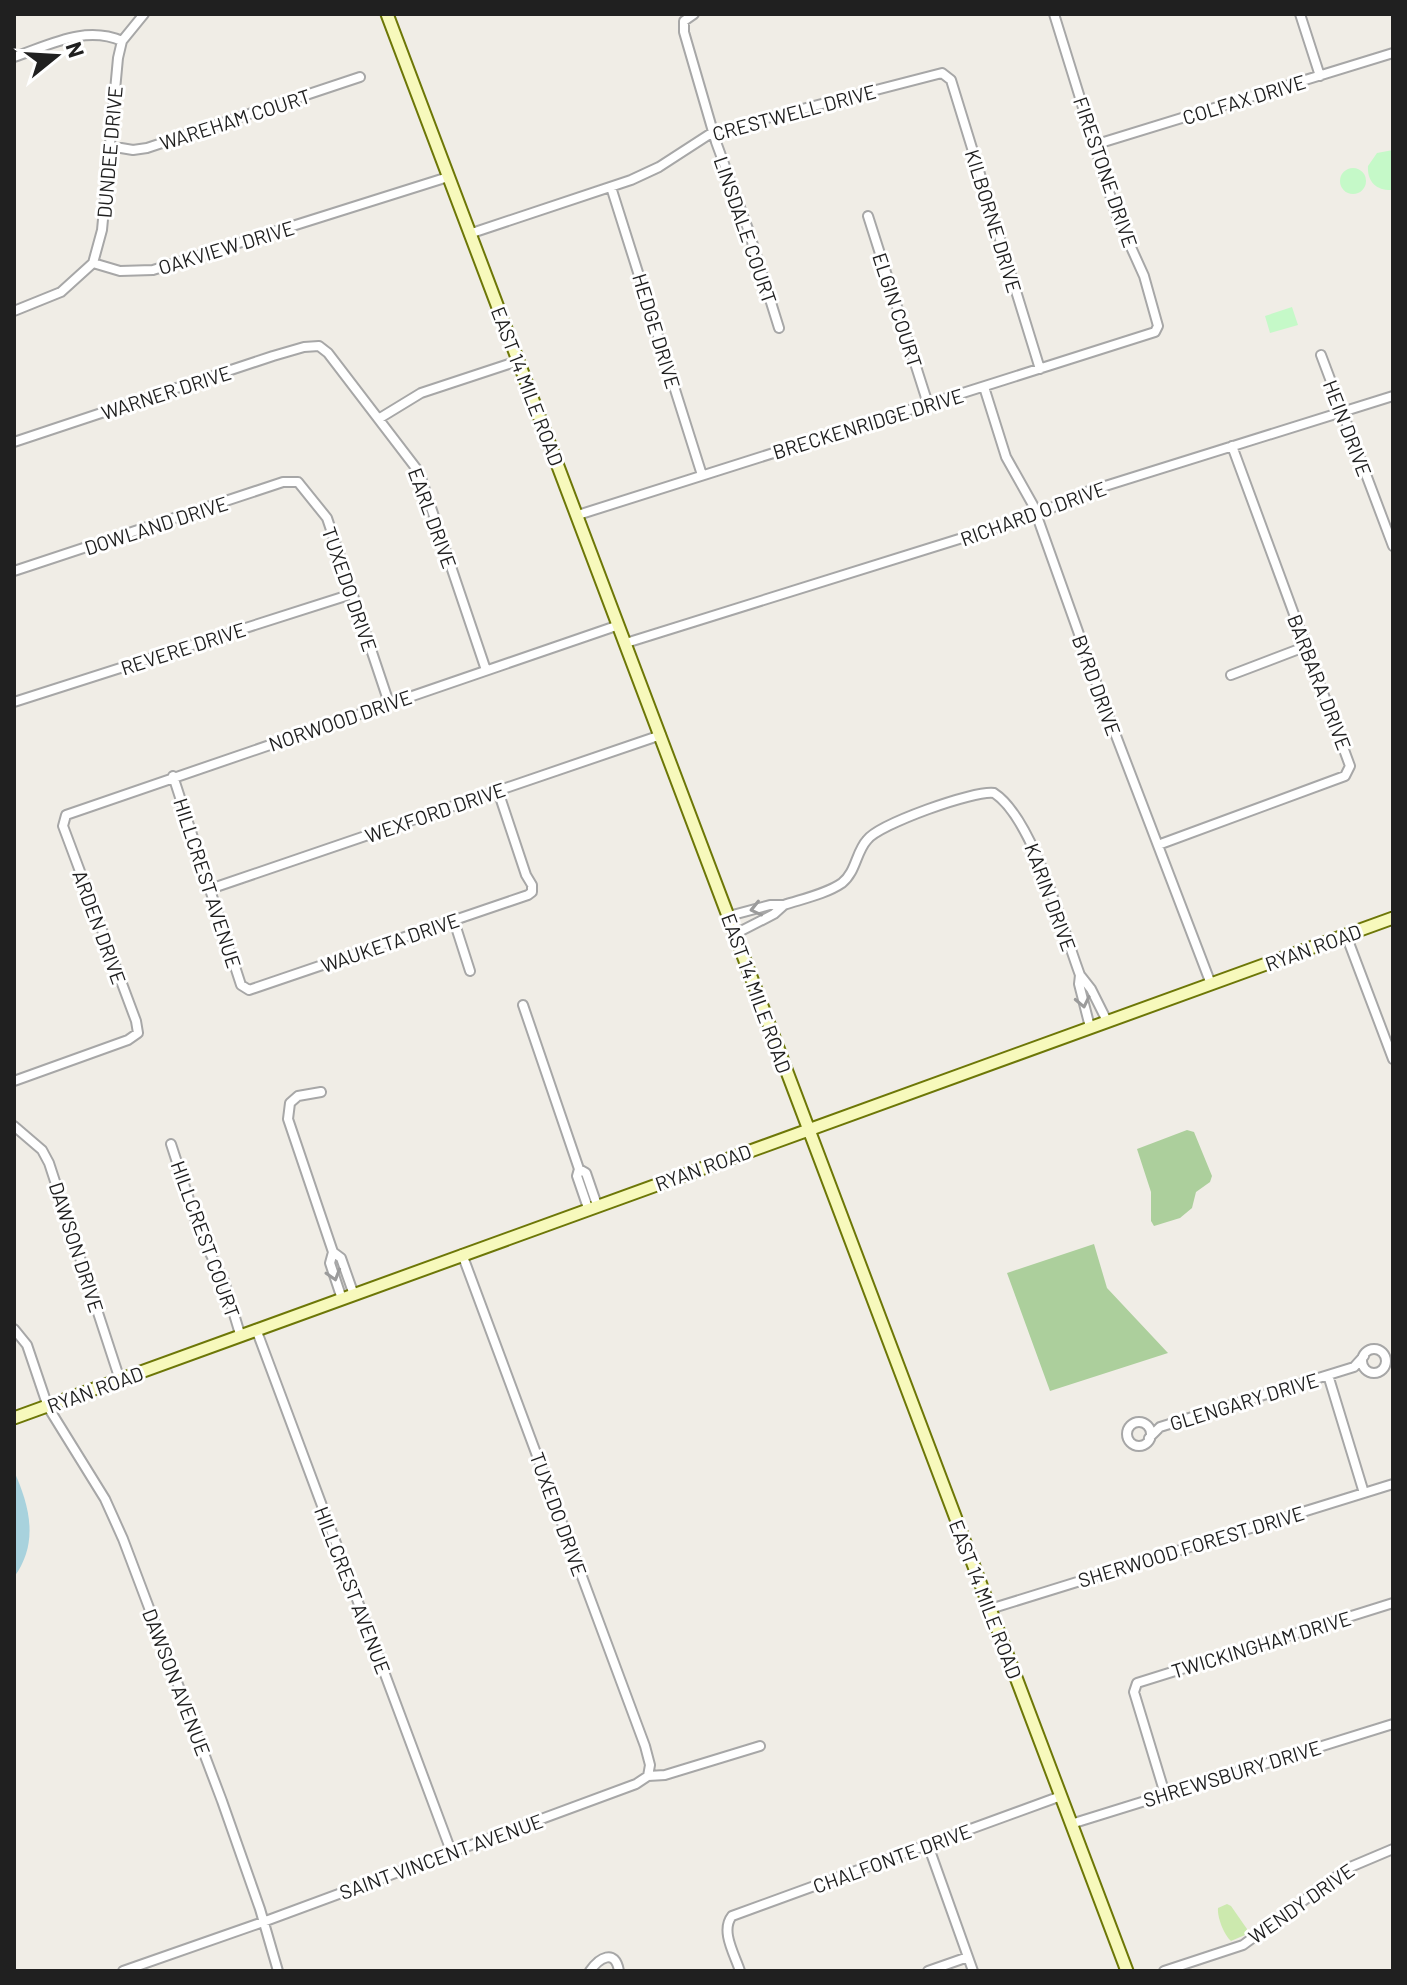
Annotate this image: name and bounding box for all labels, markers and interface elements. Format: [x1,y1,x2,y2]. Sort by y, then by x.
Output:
north arrow [16,16,96,96]
text: N [61,39,91,60]
street label: COLFAX DRIVE [1179,69,1309,129]
street label: CRESTWELL DRIVE [709,79,879,145]
street label: WAREHAM COURT [157,83,313,155]
street label: DUNDEE DRIVE [91,85,127,219]
street label: FIRESTONE DRIVE [1069,94,1143,250]
street label: KILBORNE DRIVE [961,146,1027,296]
street label: LINSDALE COURT [710,153,782,307]
street label: OAKVIEW DRIVE [155,215,297,279]
street label: ELGIN COURT [868,249,928,371]
street label: HEDGE DRIVE [628,270,686,392]
street label: EAST 14 MILE ROAD [487,303,569,469]
street label: WARNER DRIVE [98,360,234,424]
street label: HEIN DRIVE [1319,376,1377,480]
street label: BRECKENRIDGE DRIVE [770,383,966,463]
street label: EARL DRIVE [404,464,462,572]
street label: RICHARD O DRIVE [957,476,1109,550]
street label: DOWLAND DRIVE [81,490,231,560]
street label: TUXEDO DRIVE [317,524,383,654]
street label: BARBARA DRIVE [1283,611,1357,753]
street label: REVERE DRIVE [117,617,249,679]
street label: BYRD DRIVE [1068,631,1126,739]
street label: NORWOOD DRIVE [265,684,415,756]
street label: WEXFORD DRIVE [362,777,508,847]
street label: HILLCREST AVENUE [169,795,247,971]
street label: KARIN DRIVE [1020,840,1082,954]
street label: ARDEN DRIVE [68,867,132,987]
one-way arrow [750,899,764,916]
street label: WAUKETA DRIVE [318,907,462,977]
street label: EAST 14 MILE ROAD [717,910,797,1076]
street label: RYAN ROAD [1262,919,1364,975]
one-way arrow [1074,995,1091,1009]
street label: RYAN ROAD [652,1139,754,1195]
street label: HILLCREST COURT [166,1157,246,1321]
street label: DAWSON DRIVE [45,1179,109,1315]
one-way arrow [325,1268,341,1282]
street label: RYAN ROAD [44,1361,146,1417]
street label: GLENGARY DRIVE [1167,1367,1321,1435]
street label: TUXEDO DRIVE [525,1449,593,1579]
street label: SHERWOOD FOREST DRIVE [1075,1500,1307,1592]
street label: HILLCREST AVENUE [310,1503,396,1677]
street label: EAST 14 MILE ROAD [945,1516,1027,1682]
street label: DAWSON AVENUE [138,1605,216,1759]
street label: TWICKINGHAM DRIVE [1168,1605,1354,1683]
street label: SHREWSBURY DRIVE [1140,1735,1324,1811]
street label: SAINT VINCENT AVENUE [336,1808,546,1904]
street label: CHALFONTE DRIVE [809,1818,975,1898]
street label: WENDY DRIVE [1244,1858,1358,1948]

